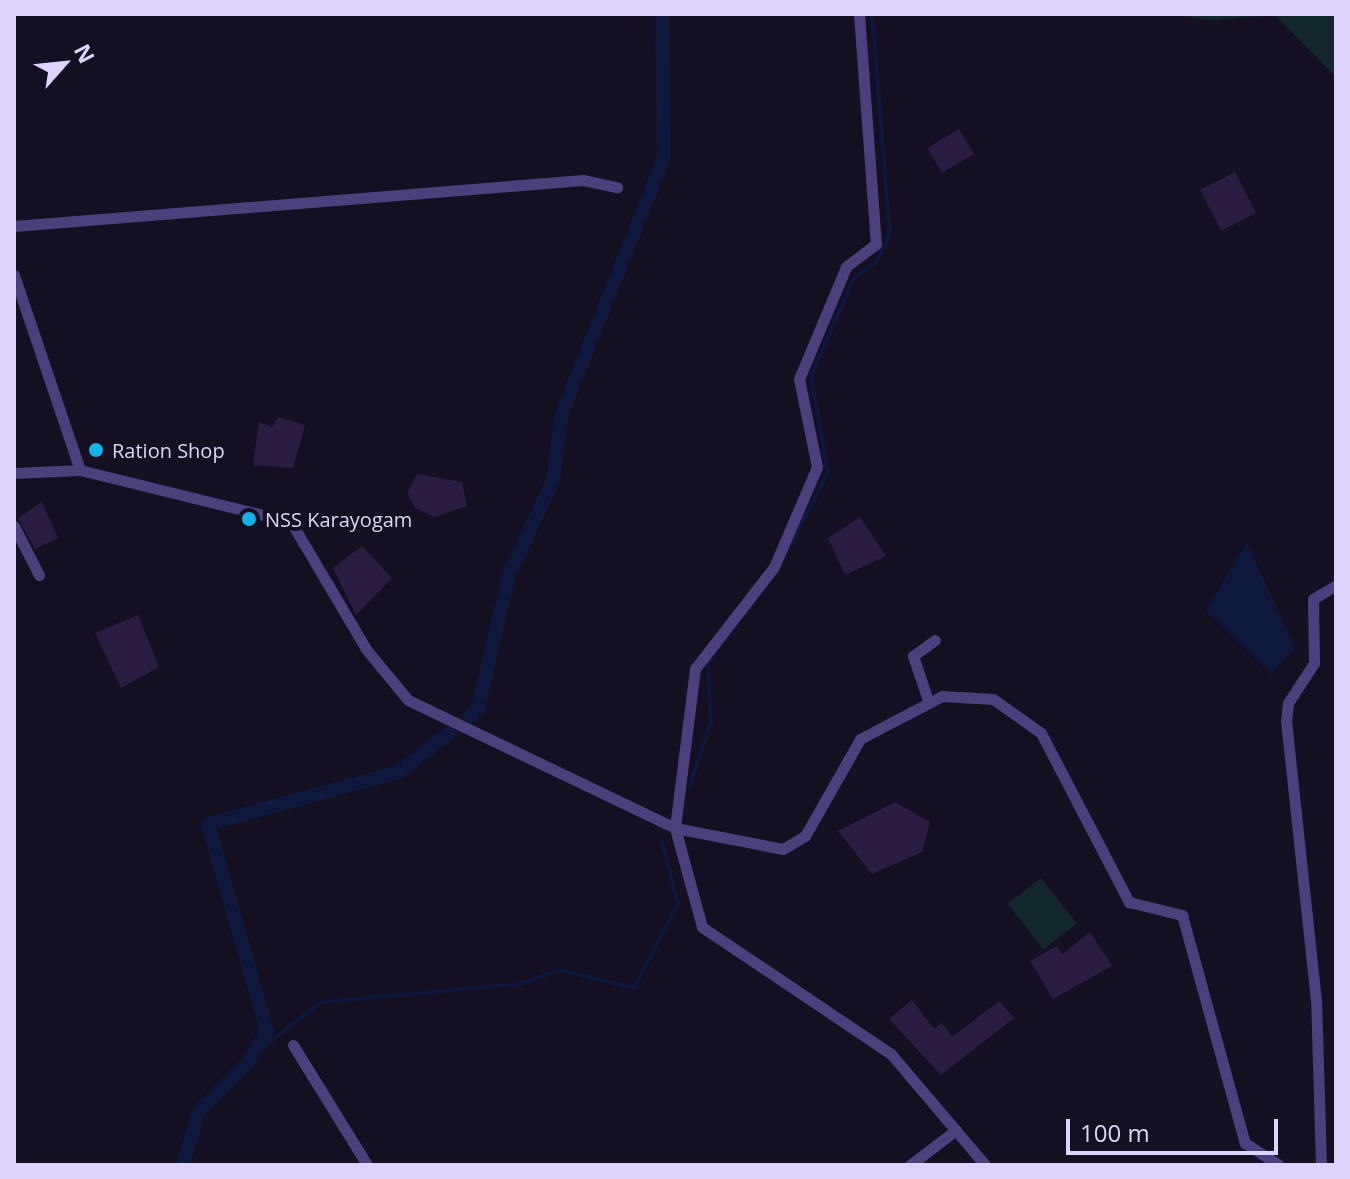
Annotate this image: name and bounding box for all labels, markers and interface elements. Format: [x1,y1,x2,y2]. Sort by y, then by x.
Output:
north arrow [24,24,104,104]
text: N [68,38,103,68]
place label: Ration Shop [112,438,225,462]
marker: Ration Shop [87,441,105,459]
place label: NSS Karayogam [265,507,412,531]
marker: NSS Karayogam [240,510,258,528]
scale bar [1070,1103,1282,1153]
text: 100 m [1080,1116,1150,1149]

